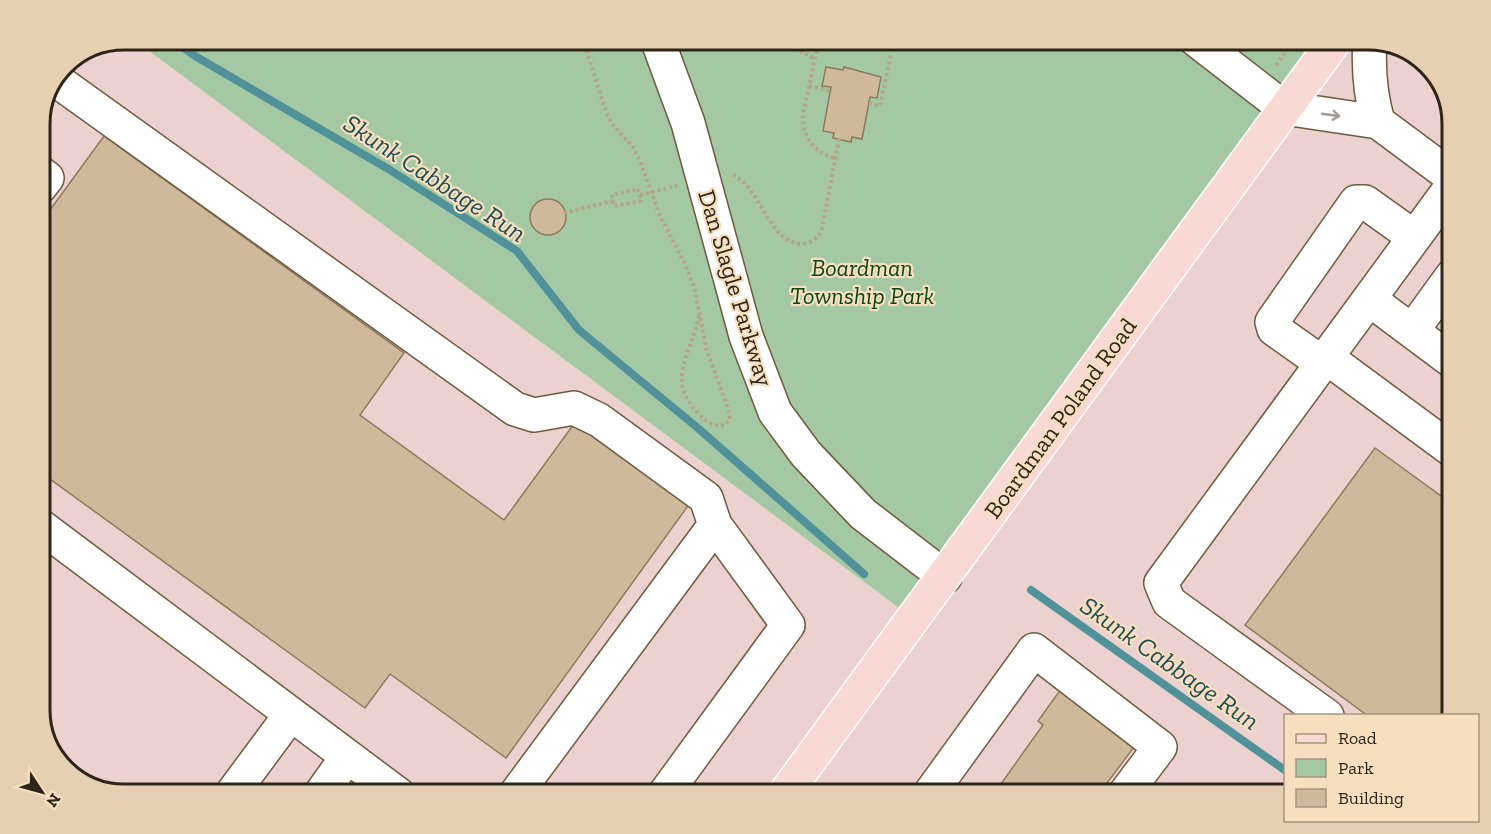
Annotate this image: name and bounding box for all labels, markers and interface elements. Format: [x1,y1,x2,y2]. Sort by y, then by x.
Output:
water label: Skunk Cabbage Run [338,107,532,249]
one-way arrow [1321,109,1340,120]
street label: Dan Slagle Parkway [692,186,780,390]
park label: Boardman Township Park [790,253,934,310]
street label: Boardman Poland Road [978,312,1142,524]
water label: Skunk Cabbage Run [1074,589,1266,737]
legend [1284,714,1479,822]
text: Road [1338,727,1377,749]
text: Park [1338,757,1374,779]
north arrow [12,762,72,822]
text: Building [1338,787,1404,809]
text: N [42,790,65,811]

